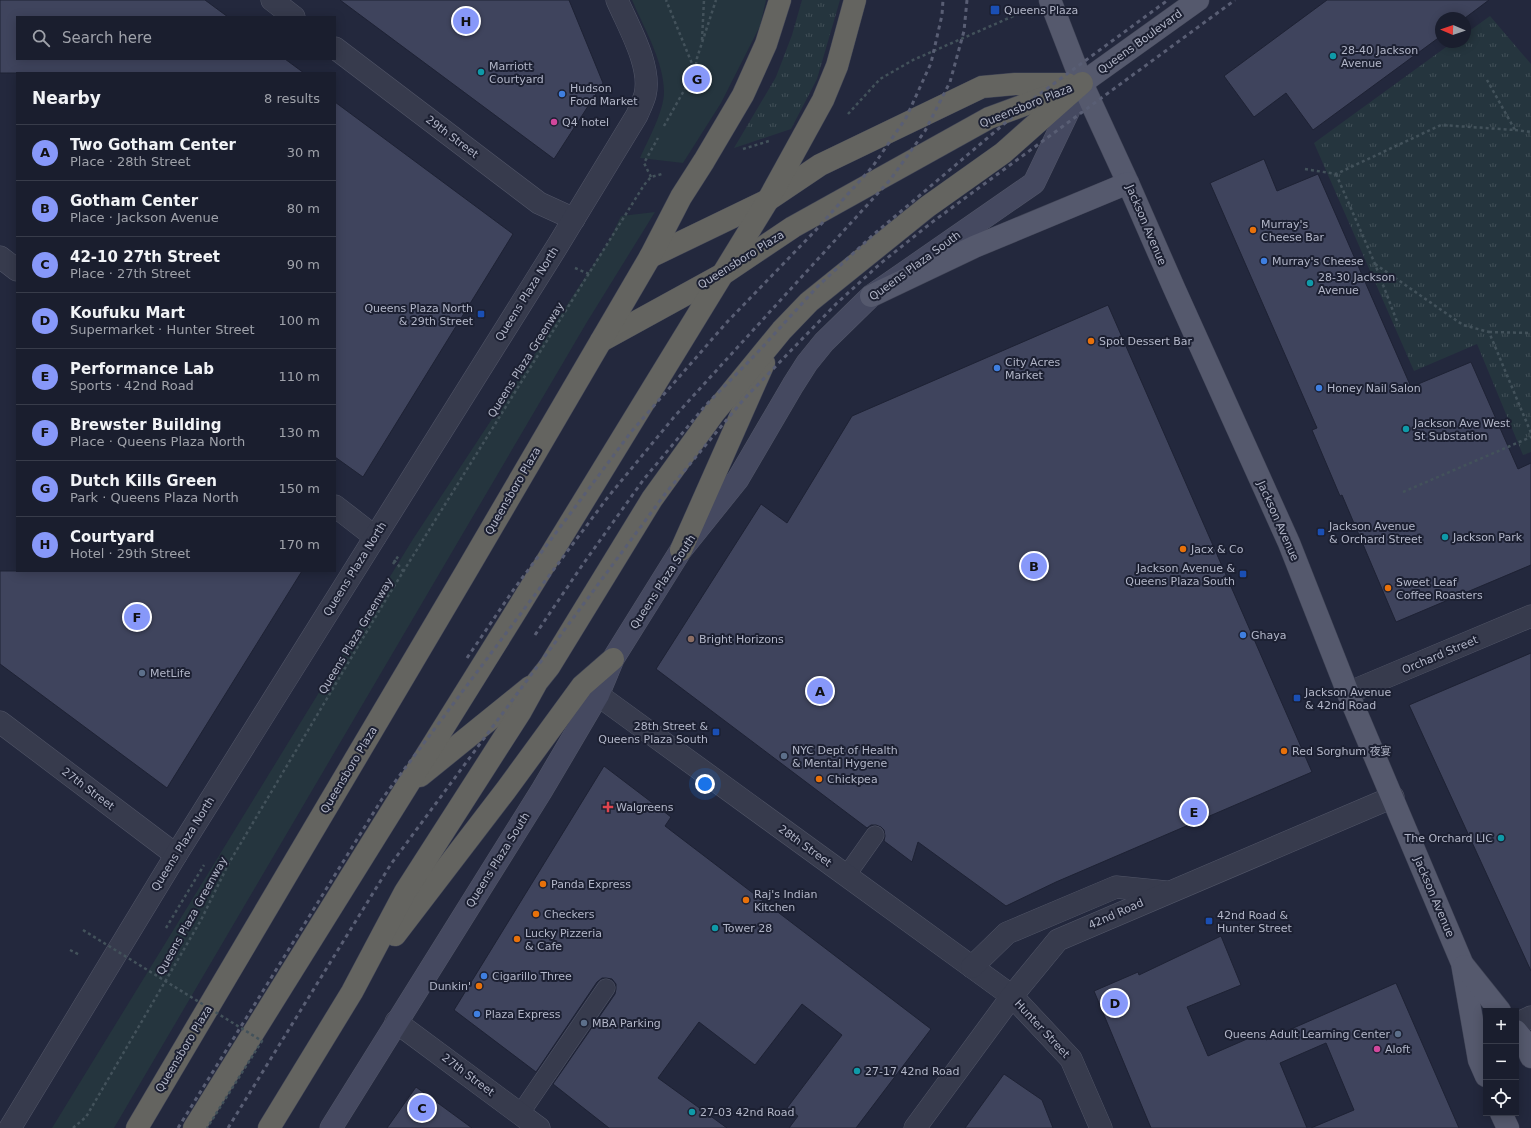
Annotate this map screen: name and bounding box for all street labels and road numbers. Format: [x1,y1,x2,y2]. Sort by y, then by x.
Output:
street label: Queens Boulevard [1095,7,1185,77]
street label: Queensboro Plaza [978,81,1074,131]
street label: 29th Street [423,113,481,161]
street label: Jackson Avenue [1123,182,1169,267]
street label: Queensboro Plaza [696,228,786,292]
street label: Queens Plaza South [867,228,963,304]
street label: Queens Plaza North [493,244,561,343]
street label: Queens Plaza Greenway [485,300,567,420]
street label: Queensboro Plaza [483,445,543,537]
street label: Jackson Avenue [1254,478,1302,563]
street label: Queens Plaza North [321,519,389,618]
street label: Queens Plaza South [628,532,698,632]
street label: Queens Plaza Greenway [316,575,396,697]
street label: Orchard Street [1400,633,1480,677]
street label: Queensboro Plaza [318,724,380,816]
street label: 27th Street [59,765,117,813]
street label: Queens Plaza North [149,794,217,893]
street label: Queens Plaza South [463,810,533,910]
street label: 28th Street [776,822,835,870]
street label: Queens Plaza Greenway [154,854,230,977]
street label: Jackson Avenue [1411,854,1457,939]
street label: 42nd Road [1086,896,1146,932]
street label: Hunter Street [1012,997,1073,1061]
street label: Queensboro Plaza [153,1003,215,1095]
street label: 27th Street [439,1051,497,1099]

